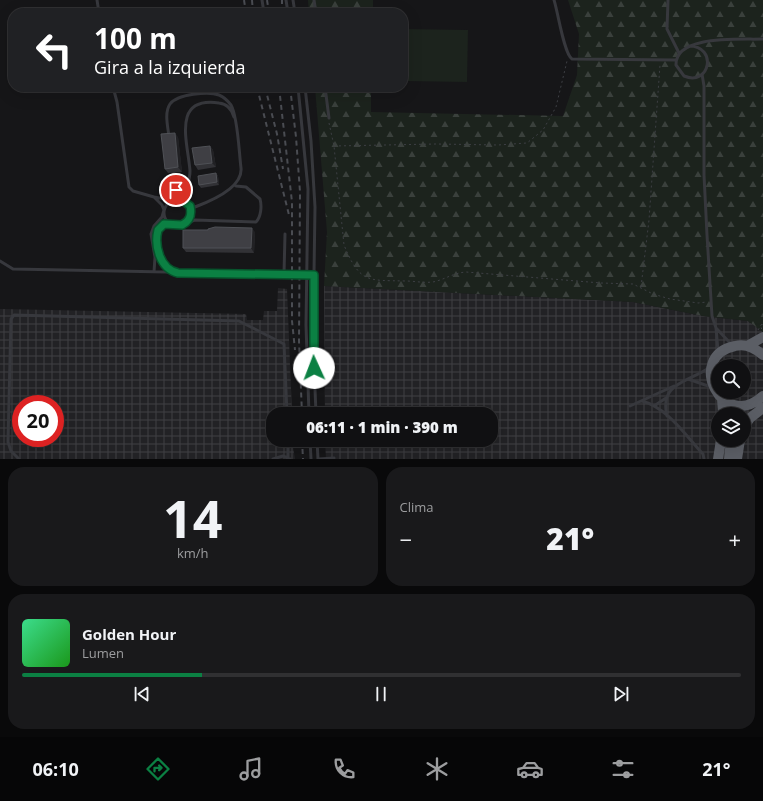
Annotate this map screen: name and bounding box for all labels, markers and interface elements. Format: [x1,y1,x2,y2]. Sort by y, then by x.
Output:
text: 100 m [94,19,177,57]
icon: left [28,24,80,76]
text: Gira a la izquierda [94,55,246,79]
pin [159,173,193,207]
icon: arrive [165,179,187,201]
position arrow [293,347,335,389]
map controls [711,359,751,447]
button: search [711,359,751,399]
speed limit sign: 20 [12,395,64,447]
button: layers [711,407,751,447]
text: 06:11 · 1 min · 390 m [306,417,458,437]
text: 14 [163,482,222,553]
text: Clima [400,498,434,516]
text: 21° [546,518,594,559]
text: − [400,524,412,554]
text: + [728,524,741,554]
text: km/h [177,544,209,562]
text: Golden Hour [82,624,176,644]
text: Lumen [82,644,124,662]
icon: previous [131,683,153,705]
icon: pause [370,683,392,705]
icon: next [610,683,632,705]
icon: directions [144,755,172,783]
icon: music [237,755,265,783]
icon: phone [330,755,358,783]
icon: climate [423,755,451,783]
icon: car [516,755,544,783]
icon: filters [609,755,637,783]
text: 06:10 [33,757,79,781]
text: 21° [702,757,730,781]

